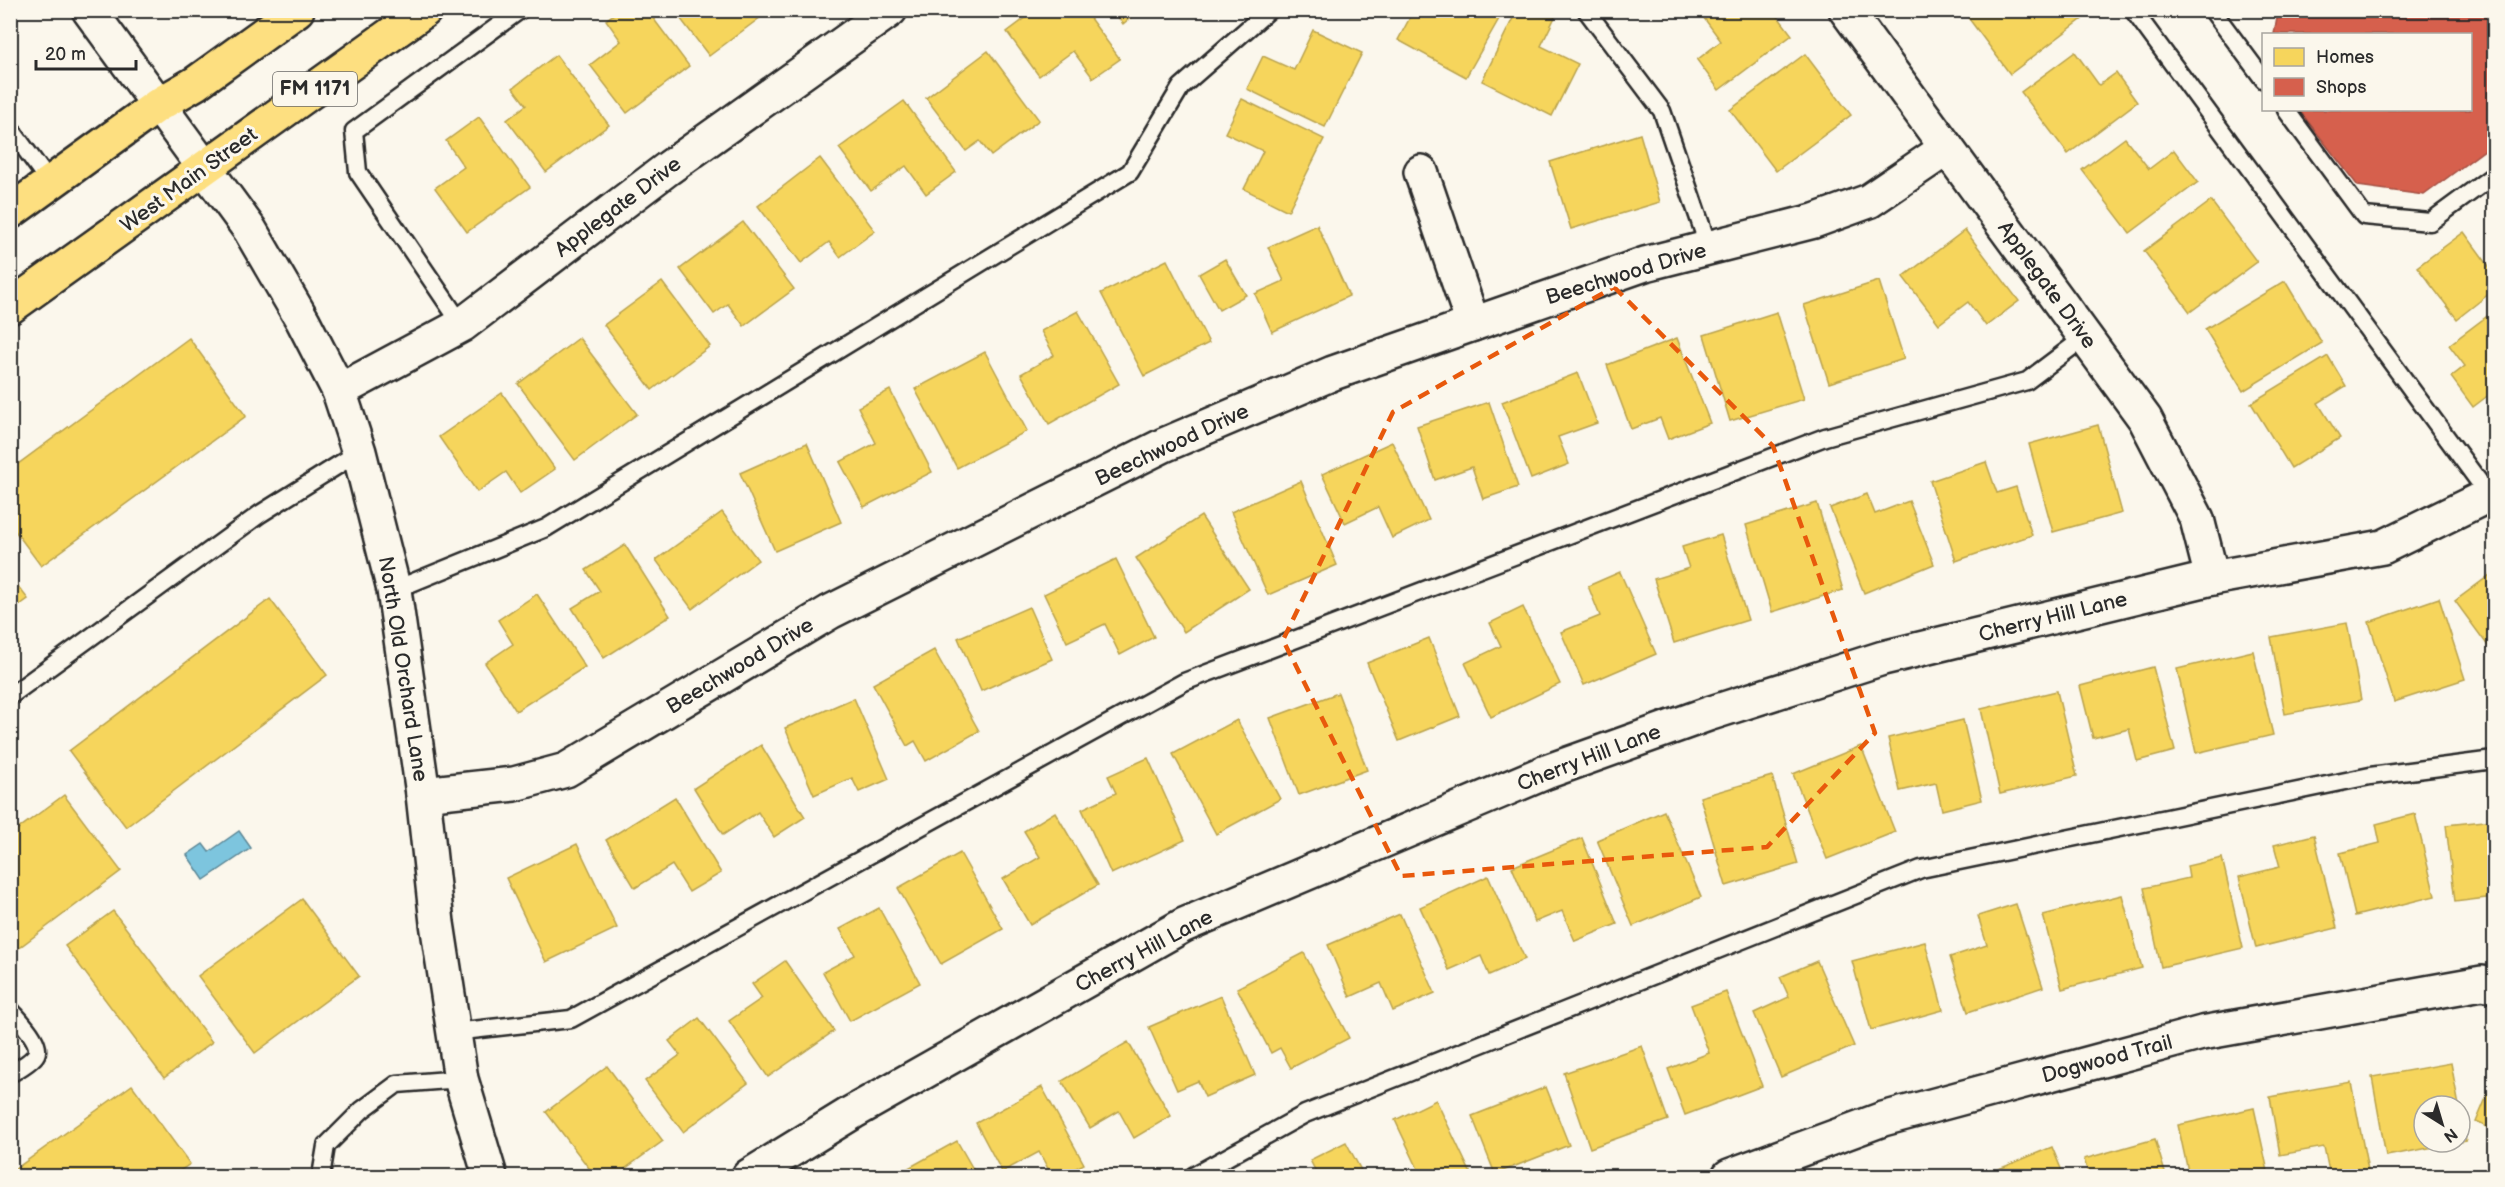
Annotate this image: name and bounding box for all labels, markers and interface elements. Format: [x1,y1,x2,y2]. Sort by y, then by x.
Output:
scale bar [36,33,136,71]
legend [2262,33,2472,111]
text: 20 m [45,44,86,65]
text: Homes [2316,47,2374,68]
road number: FM 1171 [273,72,357,106]
text: Shops [2316,77,2367,98]
street label: West Main Street [116,122,263,238]
street label: Applegate Drive [550,151,686,263]
street label: Applegate Drive [1992,216,2102,354]
street label: Beechwood Drive [1543,238,1709,310]
street label: Beechwood Drive [1091,398,1253,492]
street label: North Old Orchard Lane [373,555,433,783]
street label: Cherry Hill Lane [1976,586,2130,648]
street label: Beechwood Drive [662,612,818,720]
street label: Cherry Hill Lane [1514,719,1664,797]
street label: Cherry Hill Lane [1071,904,1217,998]
street label: Dogwood Trail [2039,1030,2175,1088]
north arrow [2412,1094,2472,1154]
text: N [2440,1124,2461,1146]

